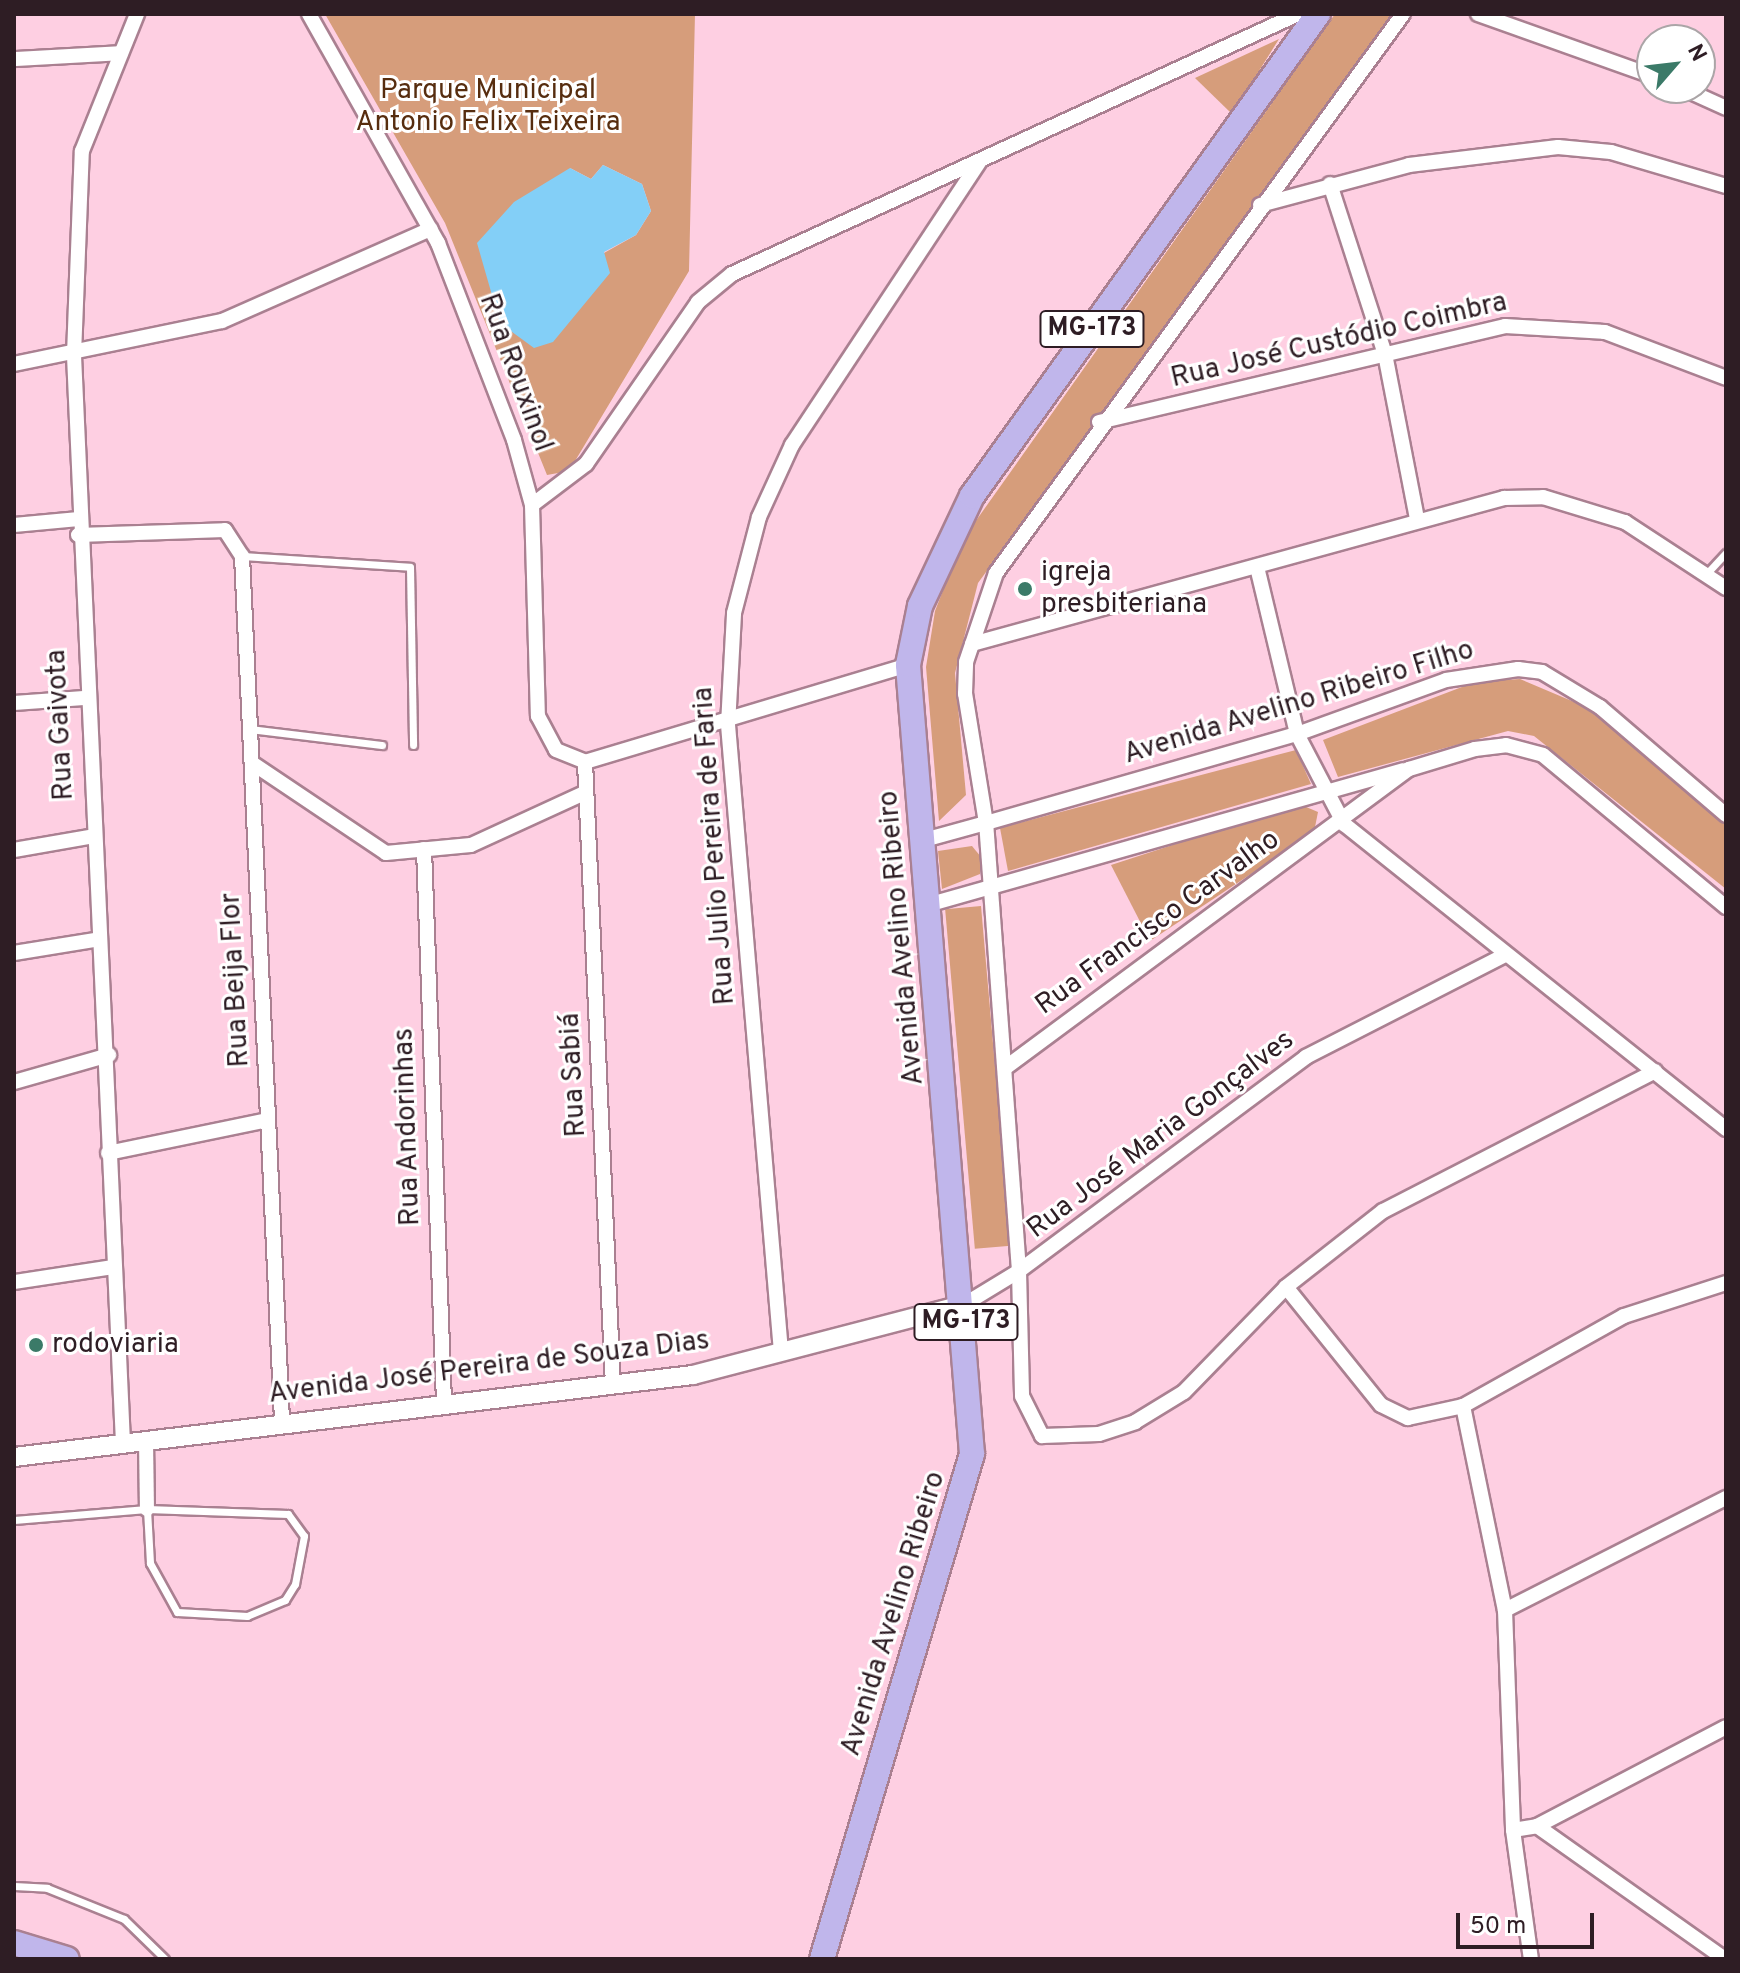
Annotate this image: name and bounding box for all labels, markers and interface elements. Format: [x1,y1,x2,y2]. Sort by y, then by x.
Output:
north arrow [1636,24,1716,104]
text: N [1680,40,1711,67]
park label: Parque Municipal Antonio Felix Teixeira [355,74,621,140]
street label: Rua José Custódio Coimbra [1168,286,1510,396]
street label: Rua Rouxinol [471,289,559,457]
road number: MG-173 [1038,307,1146,351]
place label: igreja presbiteriana [1041,556,1207,622]
marker: igreja presbiteriana [1016,580,1034,598]
street label: Avenida Avelino Ribeiro Filho [1119,634,1479,772]
street label: Rua Gaivota [40,649,82,801]
street label: Rua Julio Pereira de Faria [687,686,743,1006]
street label: Avenida Avelino Ribeiro [872,789,932,1087]
street label: Rua Francisco Carvalho [1030,823,1286,1023]
street label: Rua Beija Flor [215,892,257,1068]
street label: Rua Sabiá [554,1012,594,1138]
street label: Rua José Maria Gonçalves [1021,1024,1301,1246]
street label: Rua Andorinhas [388,1027,428,1227]
road number: MG-173 [912,1300,1020,1344]
street label: Avenida José Pereira de Souza Dias [267,1324,711,1412]
place label: rodoviaria [52,1328,179,1362]
marker: rodoviaria [27,1336,45,1354]
street label: Avenida Avelino Ribeiro [835,1467,953,1761]
scale bar [1460,1897,1598,1947]
text: 50 m [1470,1912,1526,1942]

